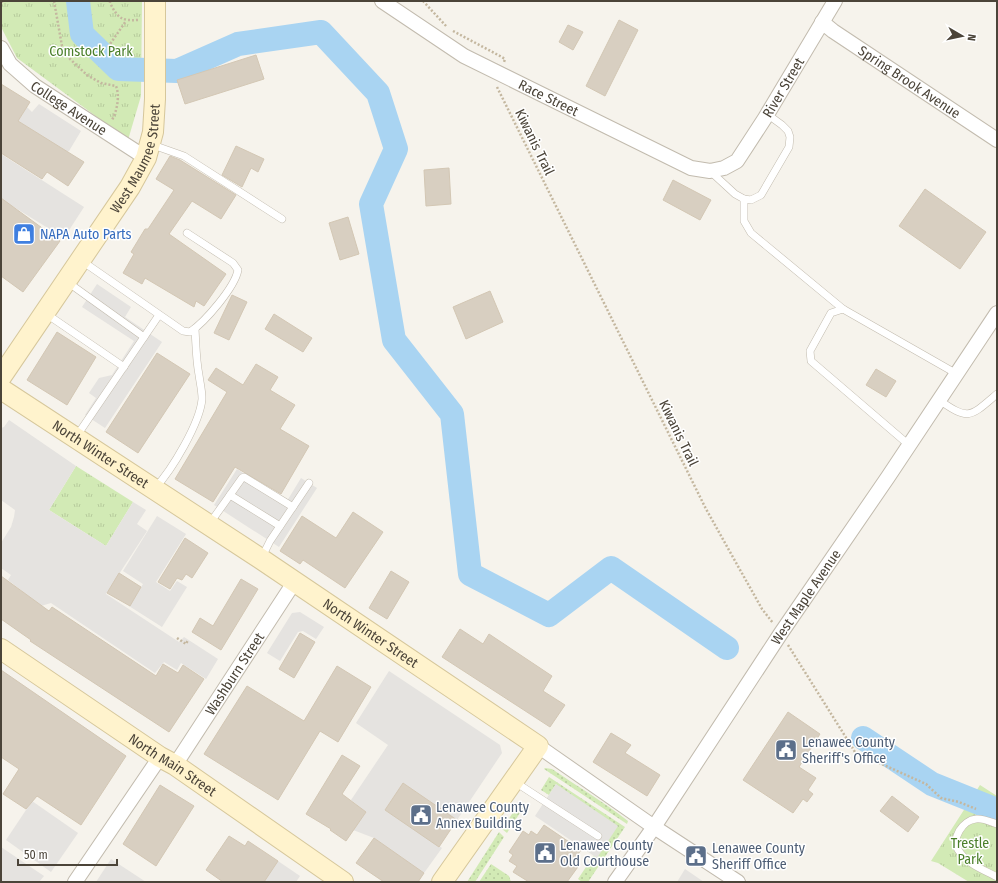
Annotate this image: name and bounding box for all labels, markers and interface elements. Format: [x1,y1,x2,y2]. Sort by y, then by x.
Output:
north arrow [942,16,982,56]
text: N [964,33,978,42]
street label: Spring Brook Avenue [855,42,963,122]
park label: Comstock Park [49,43,133,60]
street label: River Street [759,54,808,121]
street label: Race Street [516,76,581,120]
street label: College Avenue [27,78,110,139]
street label: West Maumee Street [107,103,164,216]
street label: Kiwanis Trail [511,106,558,178]
shop icon: NAPA Auto Parts [11,221,37,247]
place label: NAPA Auto Parts [40,226,132,243]
street label: Kiwanis Trail [655,397,702,469]
street label: North Winter Street [49,417,152,492]
street label: West Maple Avenue [768,546,845,648]
street label: North Winter Street [320,595,422,672]
street label: Washburn Street [202,629,268,718]
street label: North Main Street [125,730,220,800]
place label: Lenawee County Sheriff's Office [802,734,896,767]
public building icon: Lenawee County Sheriff's Office [773,737,799,763]
place label: Lenawee County Annex Building [436,799,530,832]
public building icon: Lenawee County Annex Building [408,802,434,828]
park label: Trestle Park [951,835,989,868]
place label: Lenawee County Old Courthouse [560,837,654,870]
public building icon: Lenawee County Old Courthouse [532,840,558,866]
place label: Lenawee County Sheriff Office [712,840,806,873]
scale bar [18,841,117,867]
public building icon: Lenawee County Sheriff Office [683,843,709,869]
text: 50 m [24,848,48,862]

